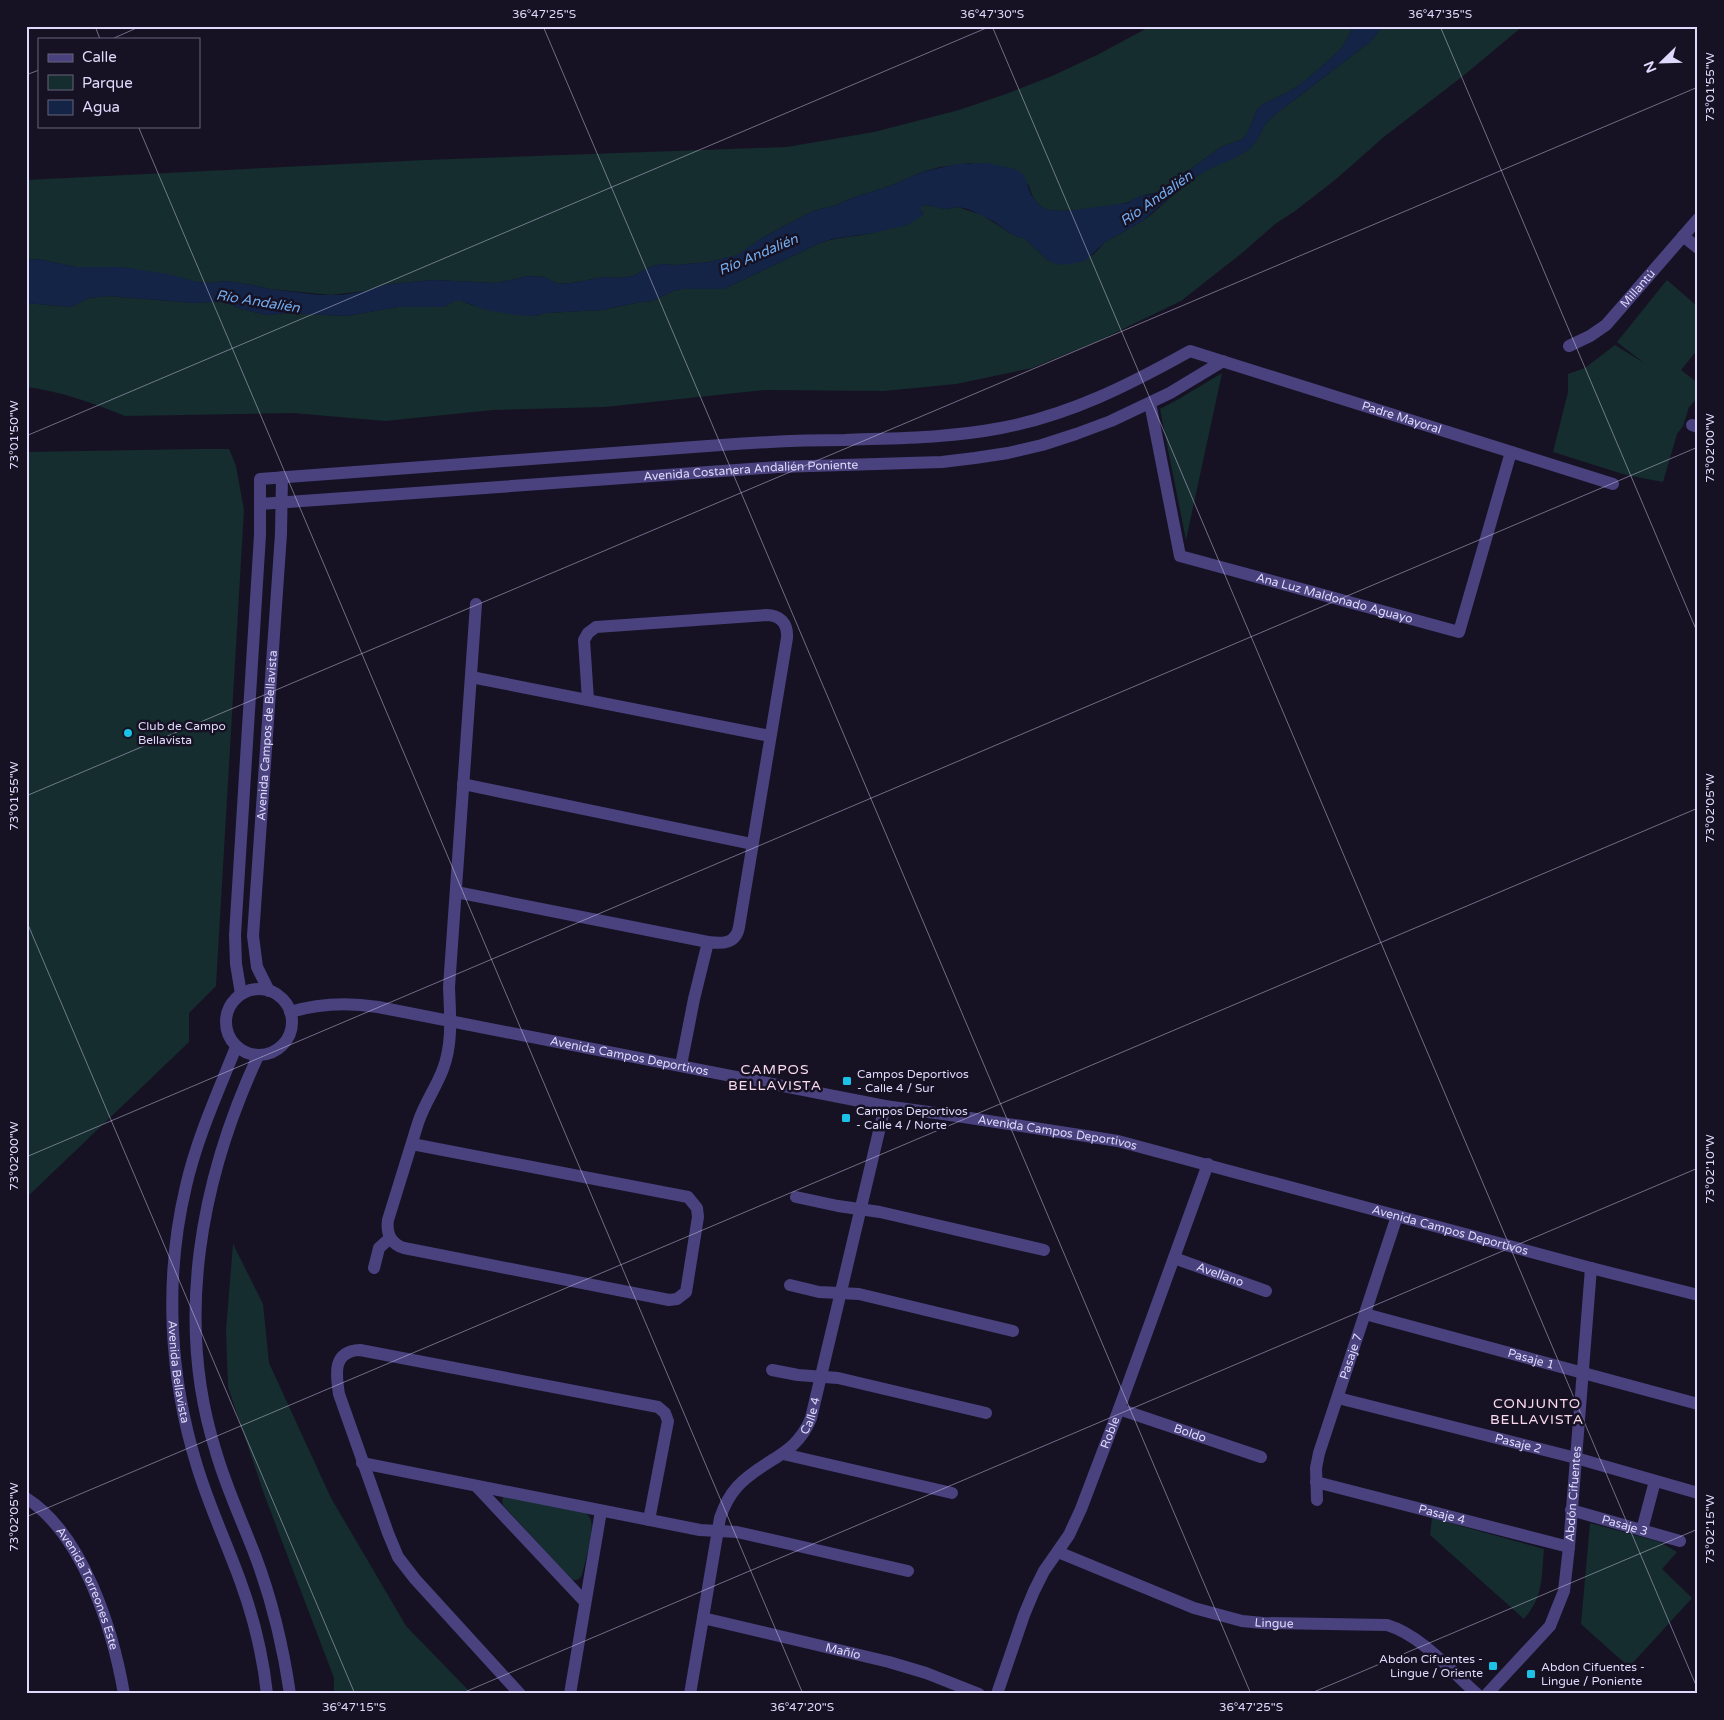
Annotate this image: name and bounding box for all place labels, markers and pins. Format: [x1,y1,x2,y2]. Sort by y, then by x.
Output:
place label: Club de Campo Bellavista [138,719,226,747]
marker: Club de Campo Bellavista [122,727,134,739]
place label: Campos Deportivos - Calle 4 / Sur [857,1067,969,1095]
marker: Campos Deportivos - Calle 4 / Sur [841,1075,853,1087]
place label: Campos Deportivos - Calle 4 / Norte [856,1104,968,1132]
marker: Campos Deportivos - Calle 4 / Norte [840,1112,852,1124]
place label: Abdon Cifuentes - Lingue / Oriente [1379,1652,1483,1680]
marker: Abdon Cifuentes - Lingue / Oriente [1487,1660,1499,1672]
place label: Abdon Cifuentes - Lingue / Poniente [1541,1660,1645,1688]
marker: Abdon Cifuentes - Lingue / Poniente [1525,1668,1537,1680]

